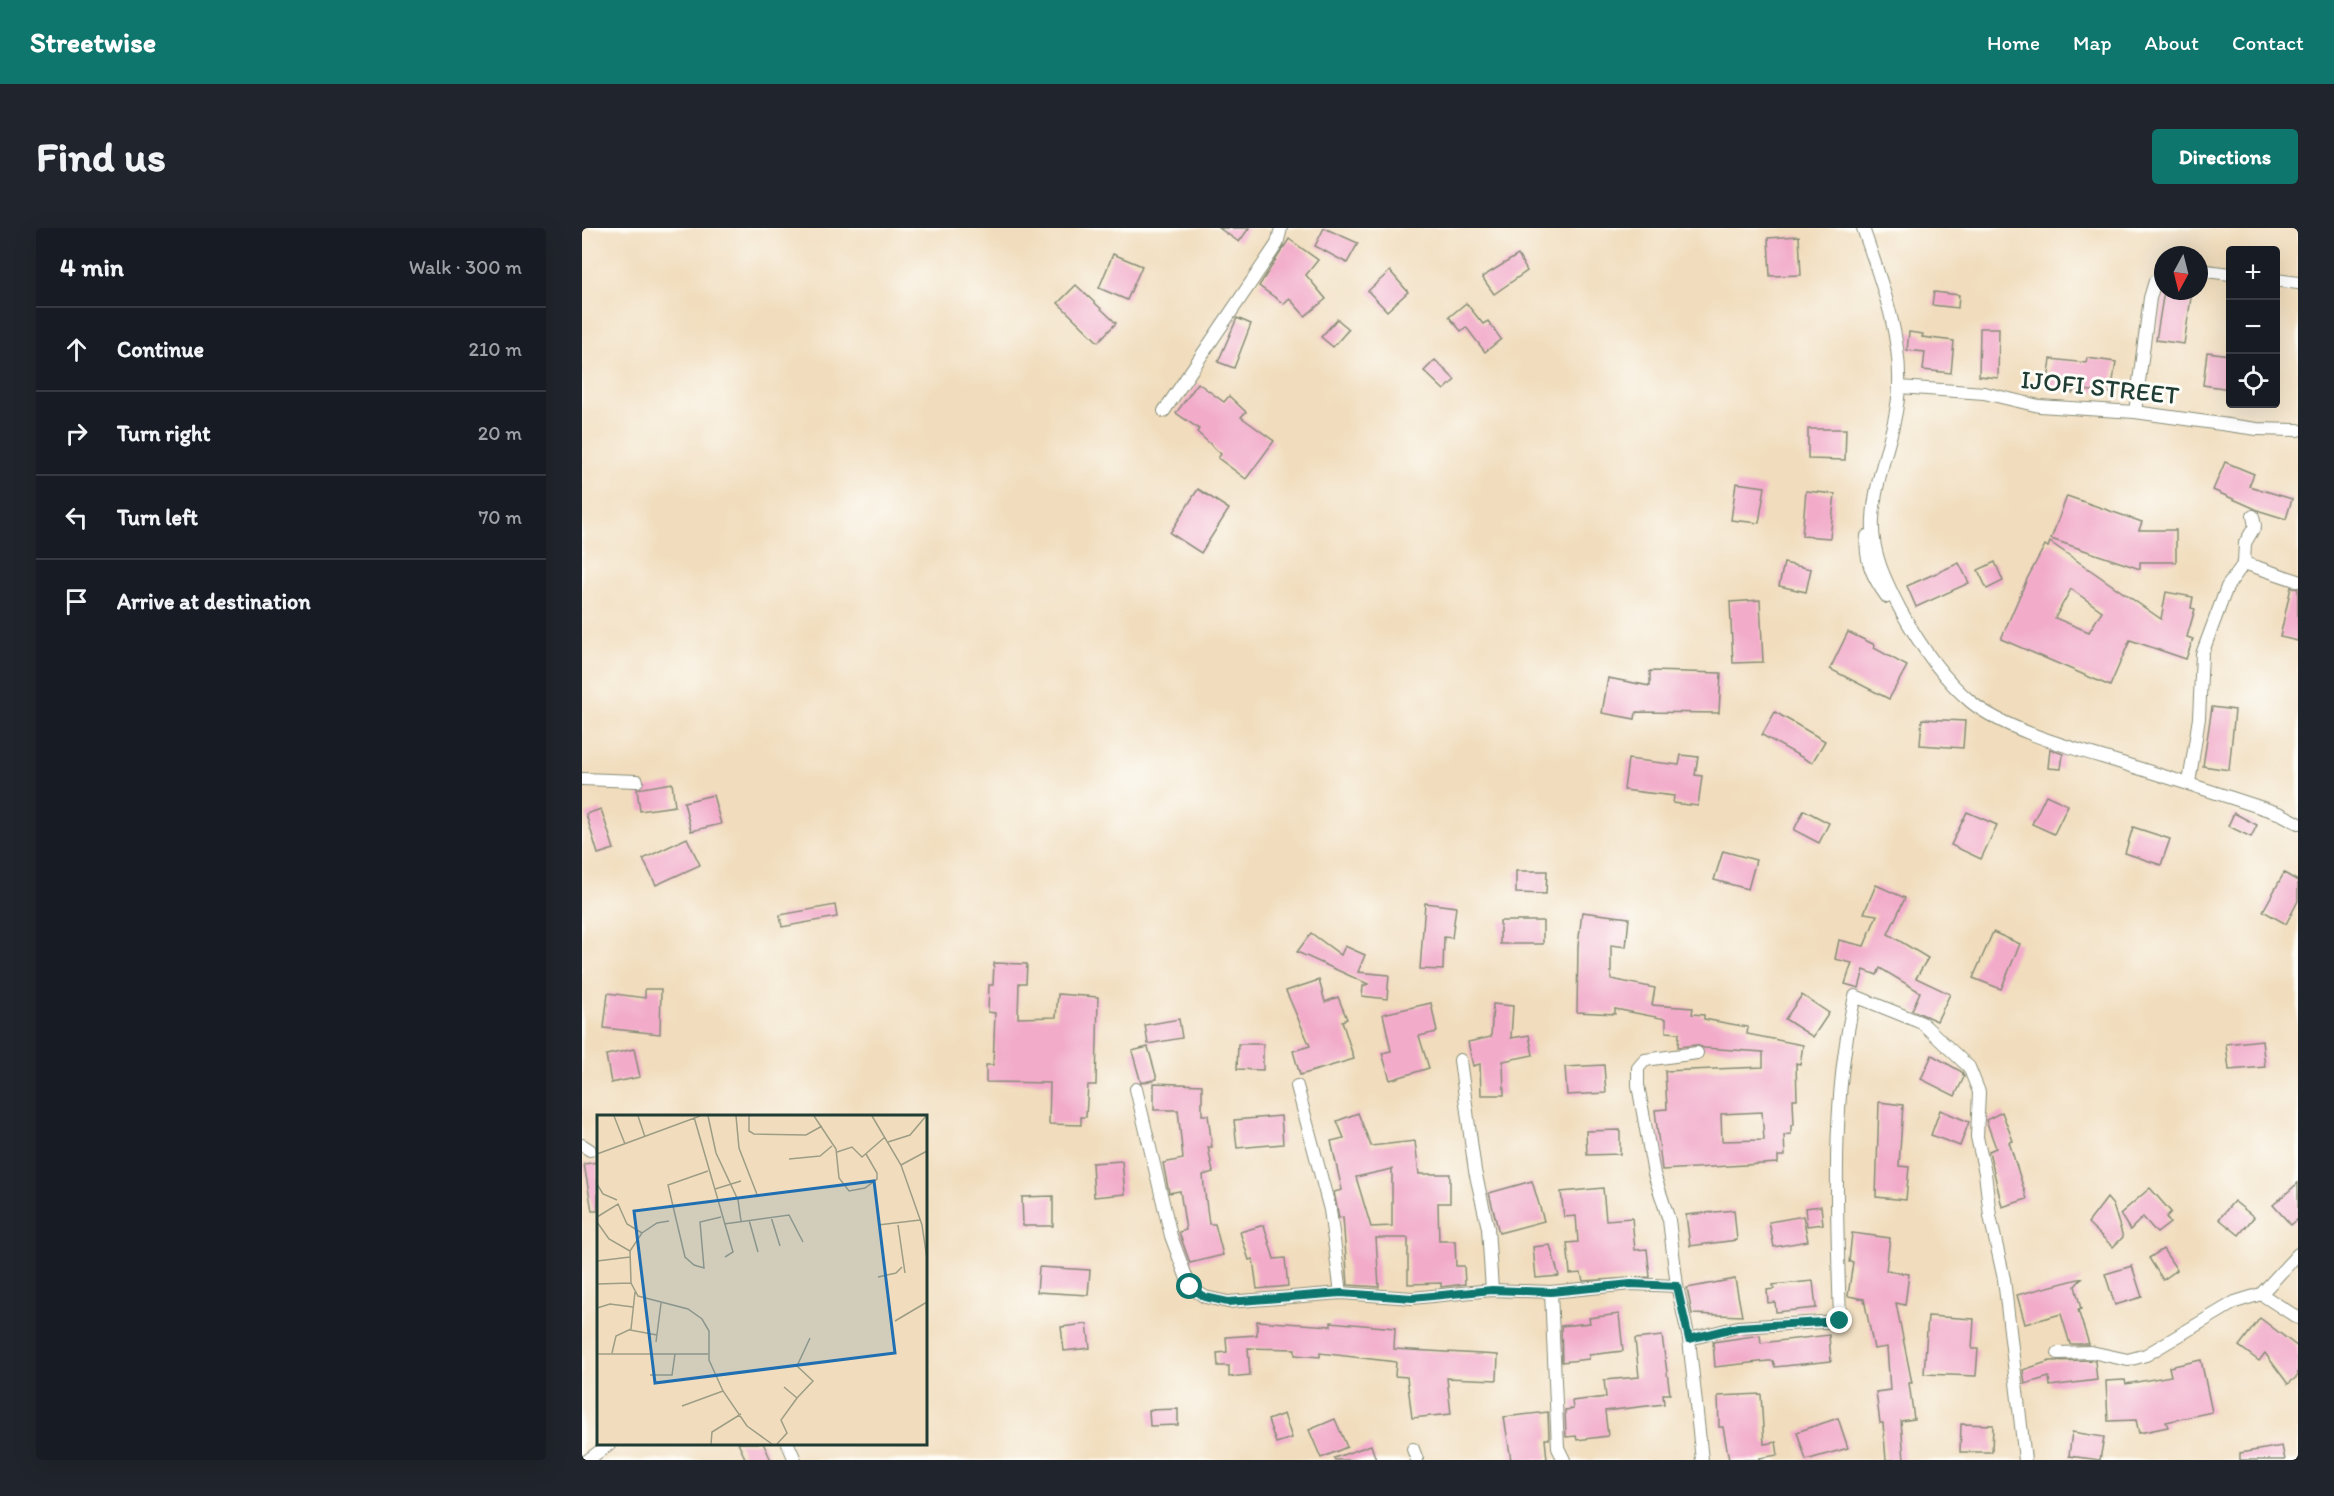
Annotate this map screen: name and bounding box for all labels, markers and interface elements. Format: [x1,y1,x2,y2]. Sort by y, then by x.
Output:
text: Streetwise [30,25,156,59]
text: Home [1987,30,2040,55]
text: Map [2073,30,2112,55]
text: About [2145,30,2199,55]
text: Contact [2232,30,2304,55]
button: Directions [2152,129,2298,184]
text: Find us [36,131,166,182]
north arrow [2154,246,2208,300]
map controls [2226,246,2280,408]
button: + [2226,246,2280,300]
text: 4 min [60,251,124,283]
text: Walk · 300 m [409,255,522,279]
button: − [2226,300,2280,354]
icon: ahead [60,333,93,366]
text: Continue [117,336,204,363]
text: 210 m [469,337,522,361]
button: locate [2226,354,2280,408]
street label: IJOFI STREET [2019,363,2181,411]
icon: right [60,417,93,450]
text: Turn right [117,420,211,447]
text: 20 m [478,421,522,445]
icon: left [60,501,93,534]
text: Turn left [117,504,198,531]
text: 70 m [478,505,522,529]
icon: arrive [60,585,93,618]
text: Arrive at destination [117,588,311,615]
inset map [597,1115,927,1445]
route start [1176,1273,1202,1299]
route end [1826,1307,1852,1333]

